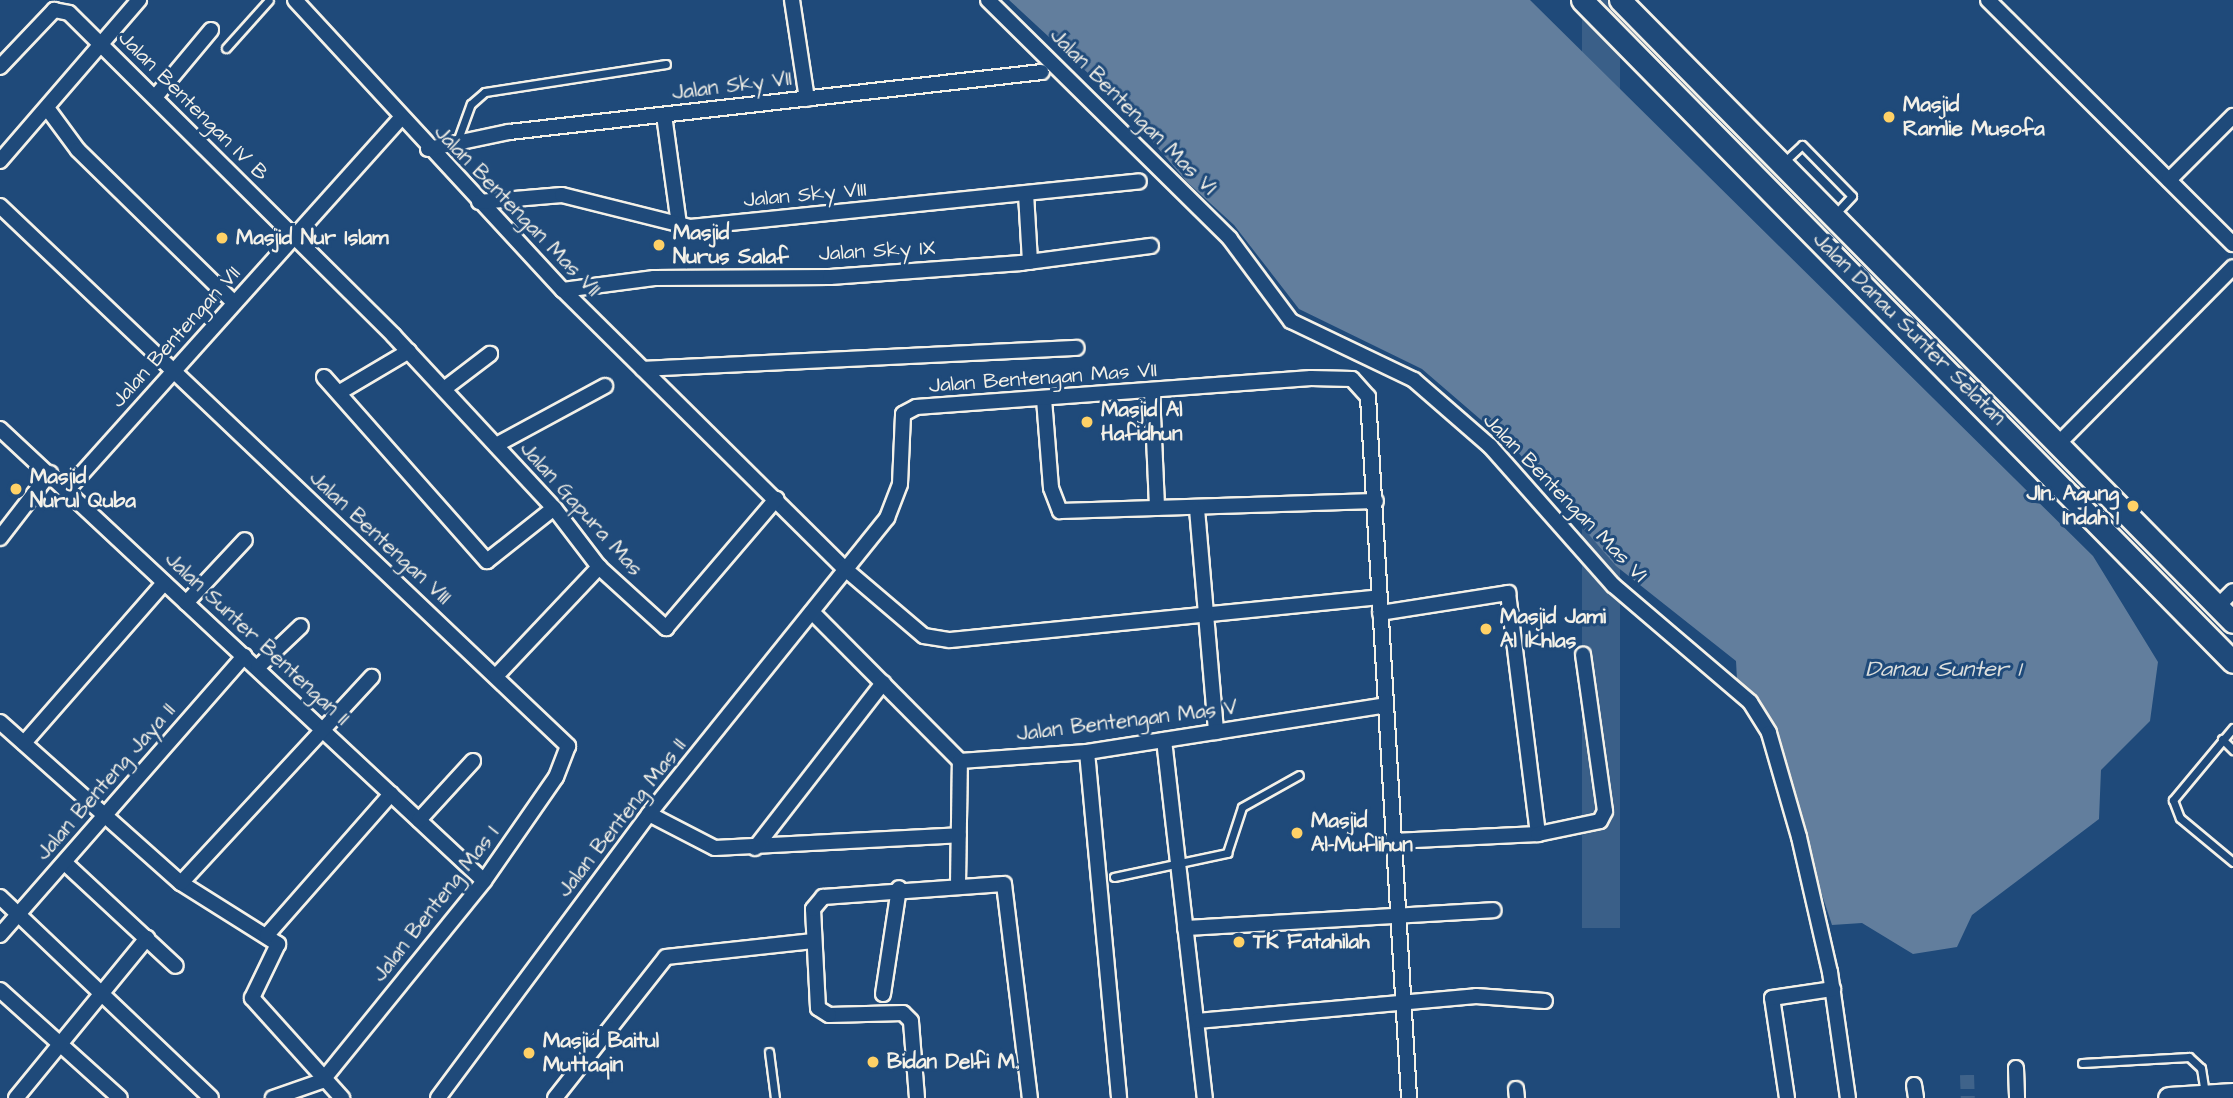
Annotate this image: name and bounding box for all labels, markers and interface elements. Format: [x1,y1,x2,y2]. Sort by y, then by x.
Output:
street label: Jalan Bentengan Mas VI [1044,23,1222,201]
street label: Jalan Bentengan IV B [113,26,273,186]
street label: Jalan Sky VII [671,66,793,106]
place label: Masjid Ramlie Musofa [1903,92,2045,142]
marker: Masjid Ramlie Musofa [1881,109,1897,125]
street label: Jalan Bentengan Mas VII [428,120,606,302]
street label: Jalan Sky VIII [742,177,868,213]
place label: Masjid Nurus Salaf [673,220,789,270]
place label: Masjid Nur Islam [236,225,389,251]
street label: Jalan Danau Sunter Selatan [1807,227,2011,431]
marker: Masjid Nur Islam [214,230,230,246]
street label: Jalan Sky IX [818,235,936,267]
marker: Masjid Nurus Salaf [651,237,667,253]
street label: Jalan Bentengan VII [106,261,246,413]
street label: Jalan Bentengan Mas VII [928,357,1158,399]
place label: Masjid Al Hafidhun [1101,397,1182,447]
street label: Jalan Bentengan Mas VI [1478,408,1652,588]
marker: Masjid Al Hafidhun [1079,414,1095,430]
street label: Jalan Gapura Mas [514,437,648,581]
place label: Masjid Nurul Quba [30,464,136,514]
street label: Jalan Bentengan VIII [304,466,456,610]
marker: Masjid Nurul Quba [8,481,24,497]
place label: Jln. Agung Indah 1 [2026,481,2119,531]
marker: Jln. Agung Indah 1 [2125,498,2141,514]
street label: Jalan Sunter Bentengan II [160,547,354,731]
place label: Masjid Jami Al Ikhlas [1500,604,1606,654]
marker: Masjid Jami Al Ikhlas [1478,621,1494,637]
water label: Danau Sunter 1 [1865,655,2021,683]
street label: Jalan Bentengan Mas V [1015,695,1239,747]
street label: Jalan Benteng Jaya II [31,698,181,866]
street label: Jalan Benteng Mas II [552,734,692,902]
place label: Masjid Al-Muflihun [1311,808,1413,858]
street label: Jalan Benteng Mas I [367,821,505,987]
marker: Masjid Al-Muflihun [1289,825,1305,841]
place label: TK Fatahilah [1253,929,1370,955]
marker: TK Fatahilah [1231,934,1247,950]
place label: Masjid Baitul Muttaqin [543,1028,659,1078]
marker: Masjid Baitul Muttaqin [521,1045,537,1061]
place label: Bidan Delfi M. [887,1049,1018,1075]
marker: Bidan Delfi M. [865,1054,881,1070]

